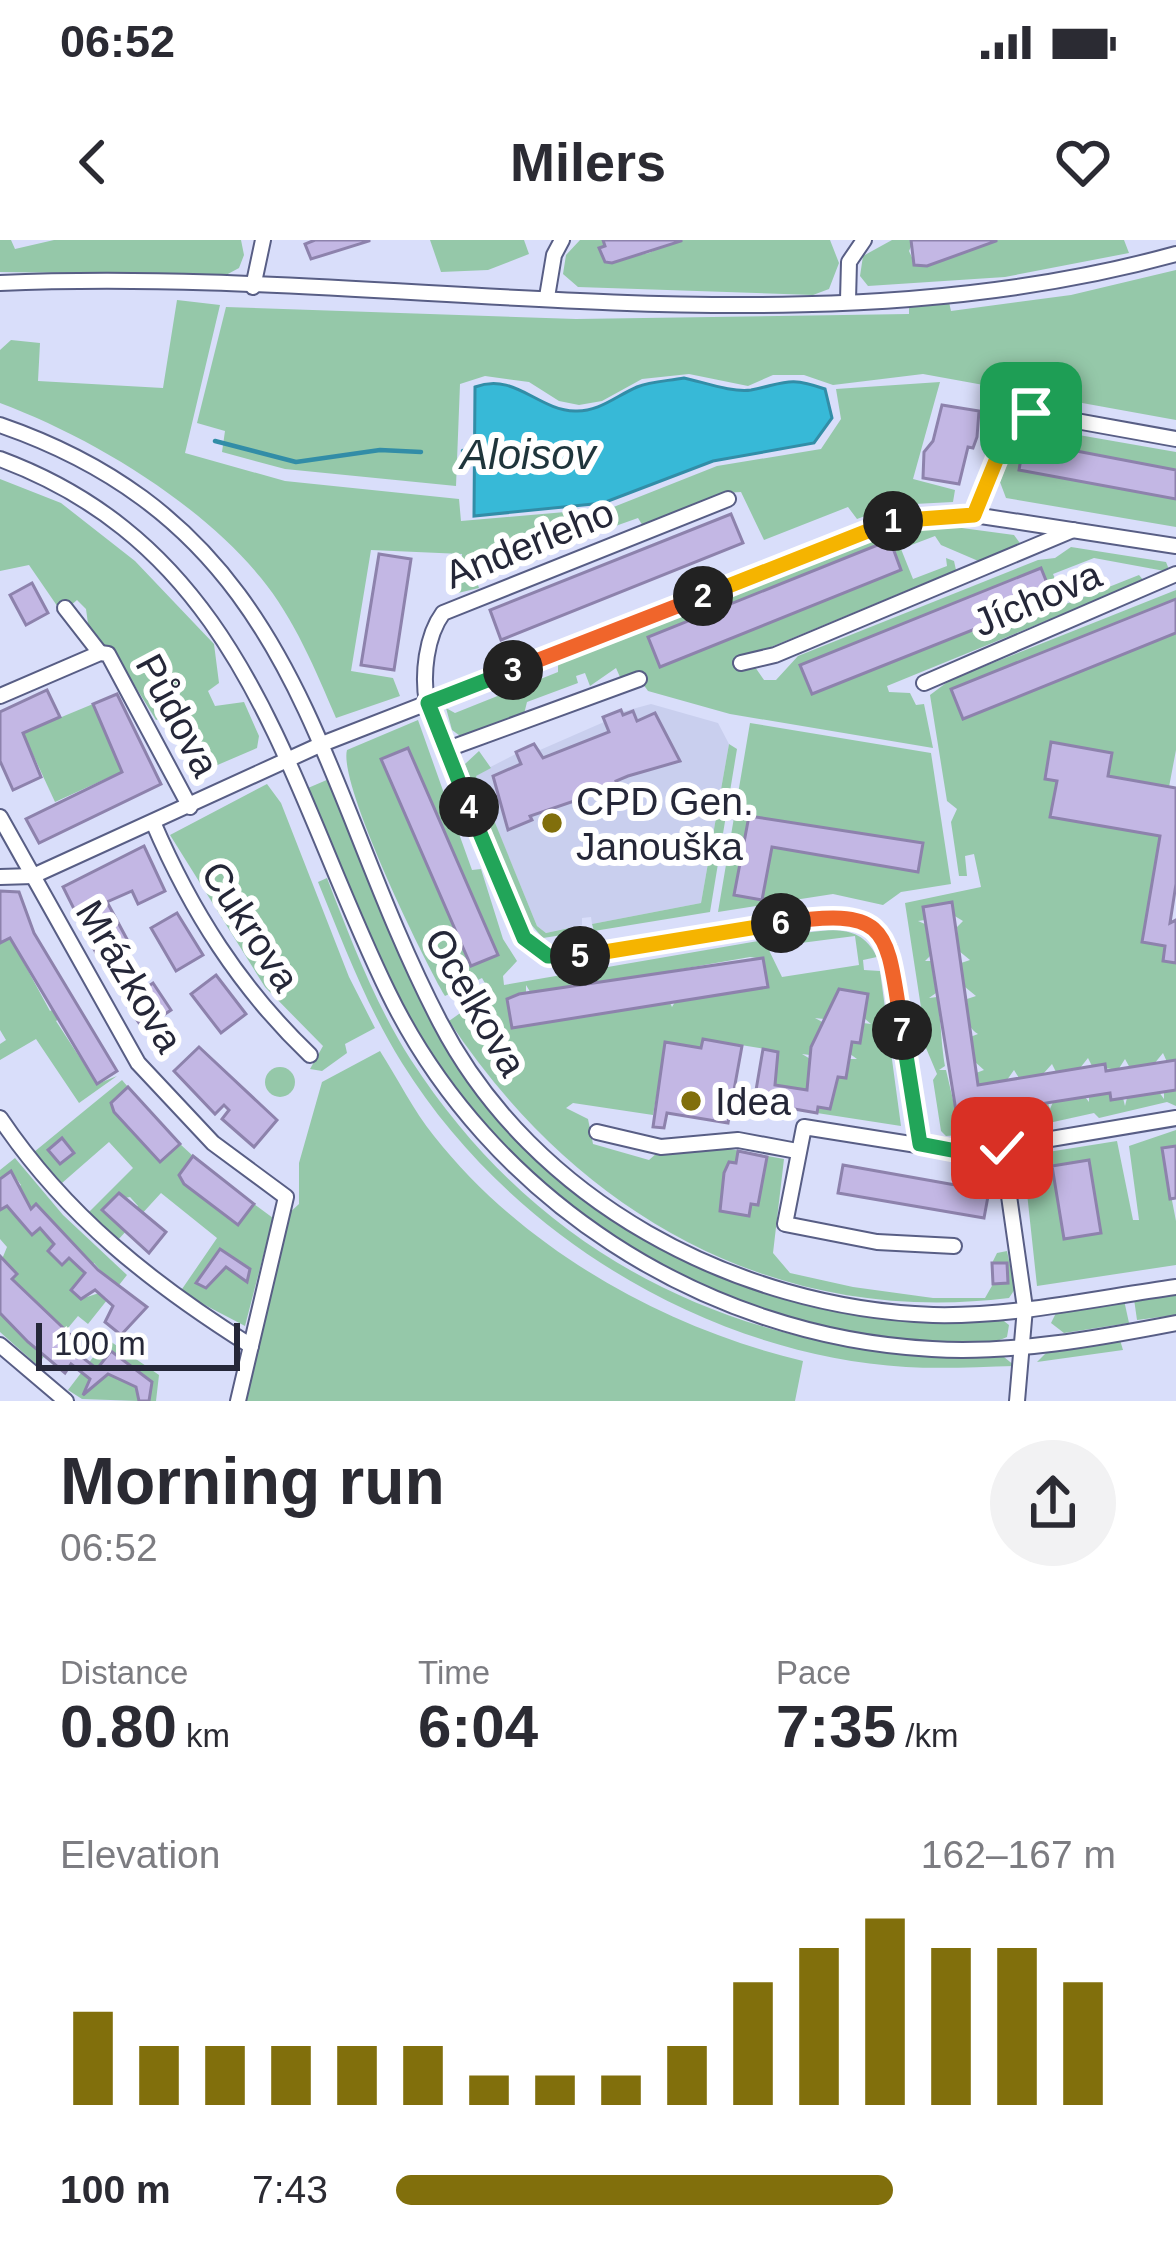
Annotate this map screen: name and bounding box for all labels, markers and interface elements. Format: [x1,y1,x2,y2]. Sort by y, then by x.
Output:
text: 06:52 [60,16,175,67]
icon: back [60,129,126,195]
icon: heart [1050,129,1116,195]
text: Milers [510,132,666,192]
pin [980,362,1082,464]
icon: arrive [998,380,1064,446]
water label: Aloisov [457,431,599,478]
street label: Anderleho [439,490,620,597]
pin: 1 [863,491,923,551]
text: 1 [884,502,902,539]
street label: Jíchova [967,552,1108,645]
pin: 2 [673,566,733,626]
text: 2 [694,577,712,614]
pin: 3 [483,640,543,700]
street label: Půdova [128,647,228,784]
text: 3 [504,651,522,688]
pin: 4 [439,777,499,837]
place label: CPD Gen. Janouška [576,780,754,868]
text: 4 [460,788,478,825]
marker: CPD Gen. Janouška [539,810,565,836]
street label: Cukrova [193,854,308,999]
street label: Mrázkova [68,893,192,1060]
pin: 6 [751,893,811,953]
text: 6 [772,904,790,941]
street label: Ocelkova [416,921,535,1084]
pin: 5 [550,926,610,986]
text: 5 [571,937,589,974]
pin: 7 [872,1000,932,1060]
text: 7 [893,1011,911,1048]
place label: Idea [715,1080,791,1123]
marker: Idea [678,1088,704,1114]
pin [951,1097,1053,1199]
icon: check [969,1115,1035,1181]
scale bar [36,1317,240,1370]
text: 100 m [54,1325,146,1362]
button: share [990,1440,1116,1566]
text: Morning run [60,1444,445,1518]
text: 06:52 [60,1526,158,1569]
text: Distance [60,1654,188,1691]
text: Time [418,1654,490,1691]
text: Pace [776,1654,851,1691]
text: 0.80 [60,1693,177,1760]
text: 6:04 [418,1693,538,1760]
text: 7:35 [776,1693,896,1760]
text: km [177,1717,230,1754]
text: /km [896,1717,958,1754]
text: Elevation [60,1833,220,1876]
text: 162–167 m [921,1833,1116,1876]
text: 100 m [60,2168,171,2211]
text: 7:43 [252,2168,328,2211]

